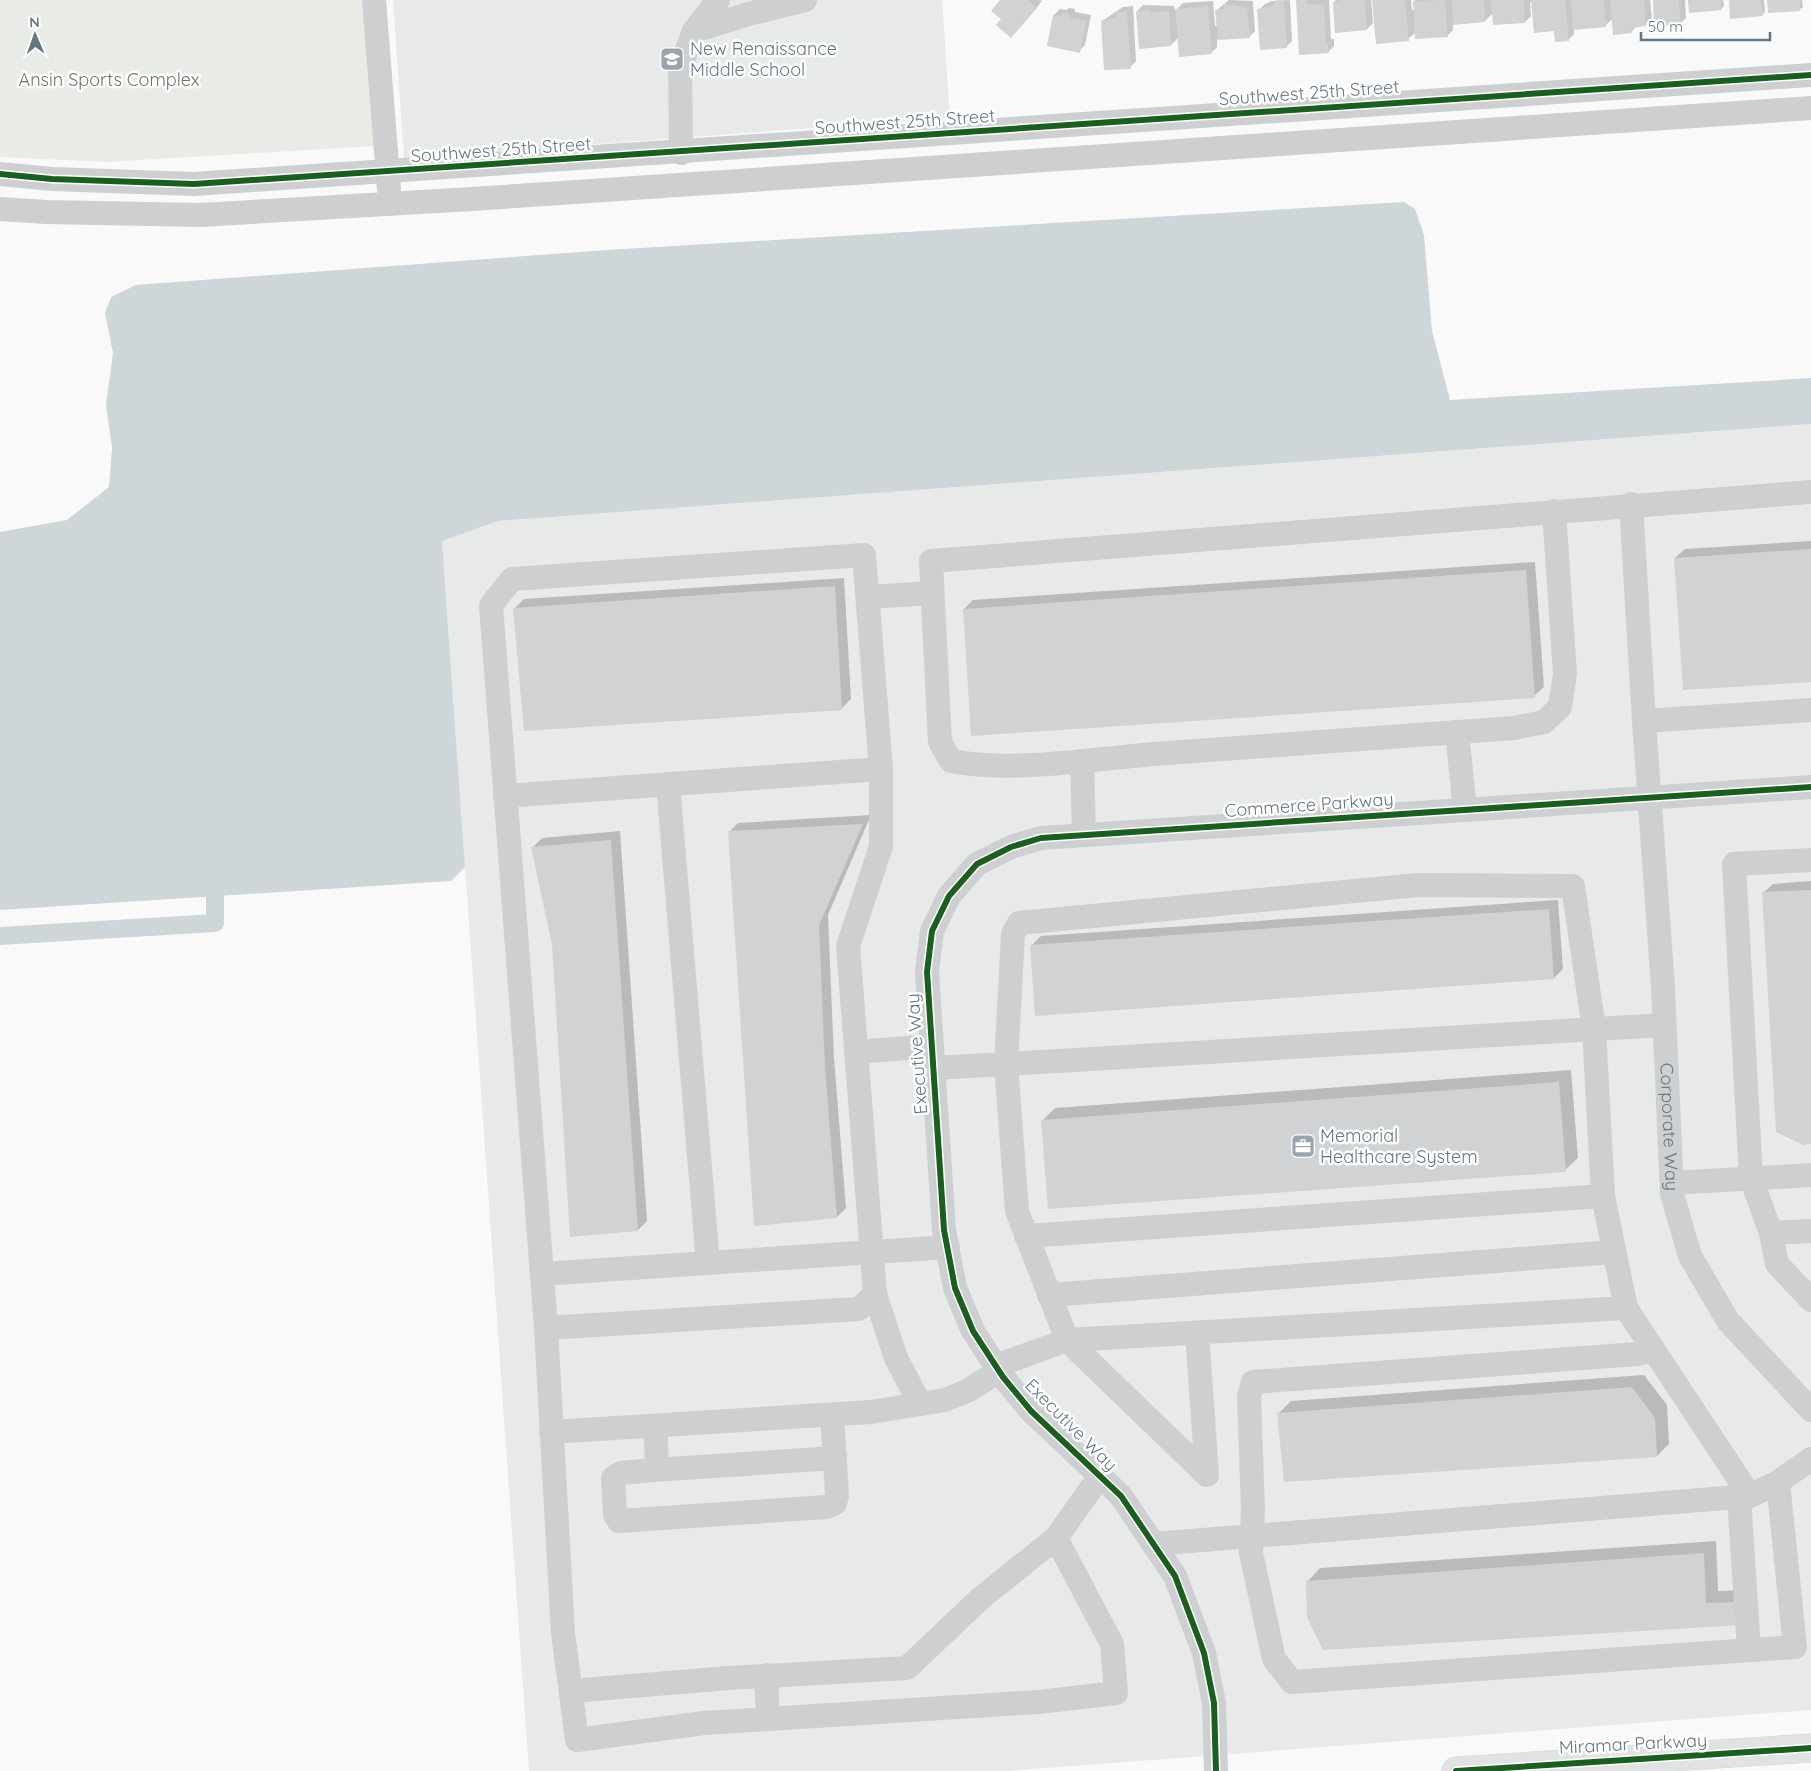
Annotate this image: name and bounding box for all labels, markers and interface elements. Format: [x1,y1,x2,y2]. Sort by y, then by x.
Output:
north arrow [10,10,60,60]
scale bar [1641,10,1770,42]
text: N [29,13,40,31]
text: 50 m [1648,17,1683,36]
place label: New Renaissance Middle School [690,37,837,81]
school or university icon: New Renaissance Middle School [659,46,685,72]
park label: Ansin Sports Complex [19,68,200,91]
street label: Southwest 25th Street [1218,75,1400,110]
street label: Southwest 25th Street [814,104,996,139]
street label: Southwest 25th Street [410,132,592,167]
street label: Commerce Parkway [1224,787,1394,822]
street label: Executive Way [901,993,932,1115]
street label: Corporate Way [1655,1062,1684,1192]
place label: Memorial Healthcare System [1320,1124,1478,1168]
office icon: Memorial Healthcare System [1290,1133,1316,1159]
street label: Executive Way [1020,1374,1122,1476]
street label: Miramar Parkway [1558,1728,1708,1759]

